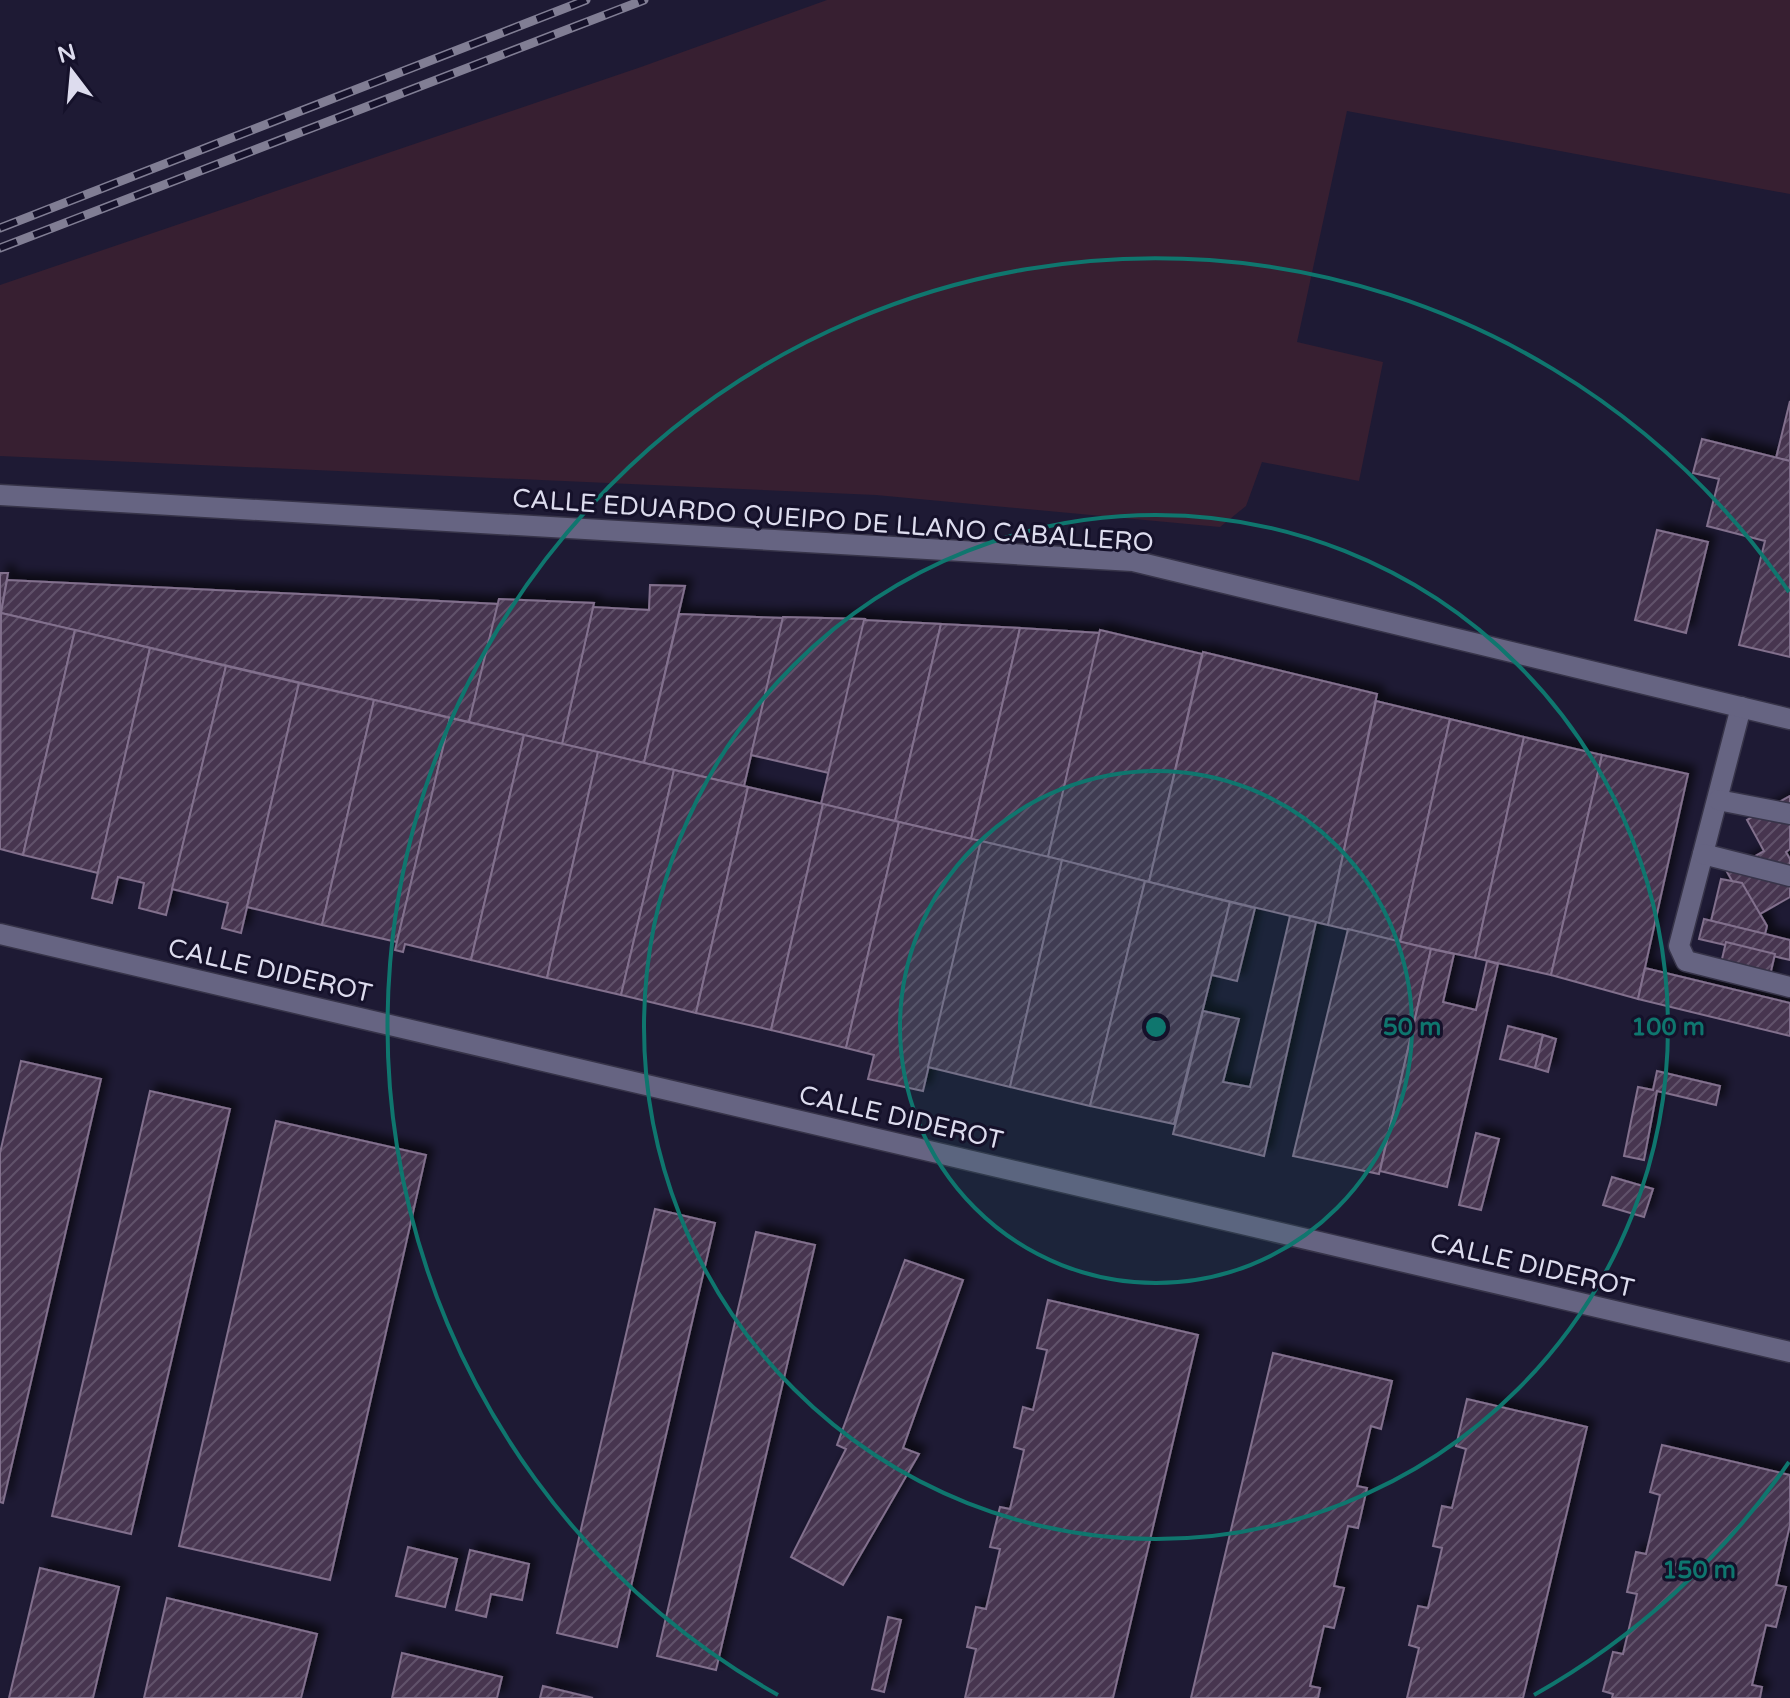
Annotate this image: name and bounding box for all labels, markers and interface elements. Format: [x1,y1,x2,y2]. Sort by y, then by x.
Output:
north arrow [32,32,112,112]
text: N [55,39,79,69]
street label: CALLE EDUARDO QUEIPO DE LLANO CABALLERO [511,483,1155,558]
street label: CALLE DIDEROT [165,932,375,1009]
centre of rings [1142,1013,1170,1041]
text: 50 m [1383,1013,1441,1042]
text: 100 m [1631,1013,1705,1042]
street label: CALLE DIDEROT [796,1079,1006,1156]
street label: CALLE DIDEROT [1427,1227,1637,1304]
text: 150 m [1662,1556,1736,1585]

